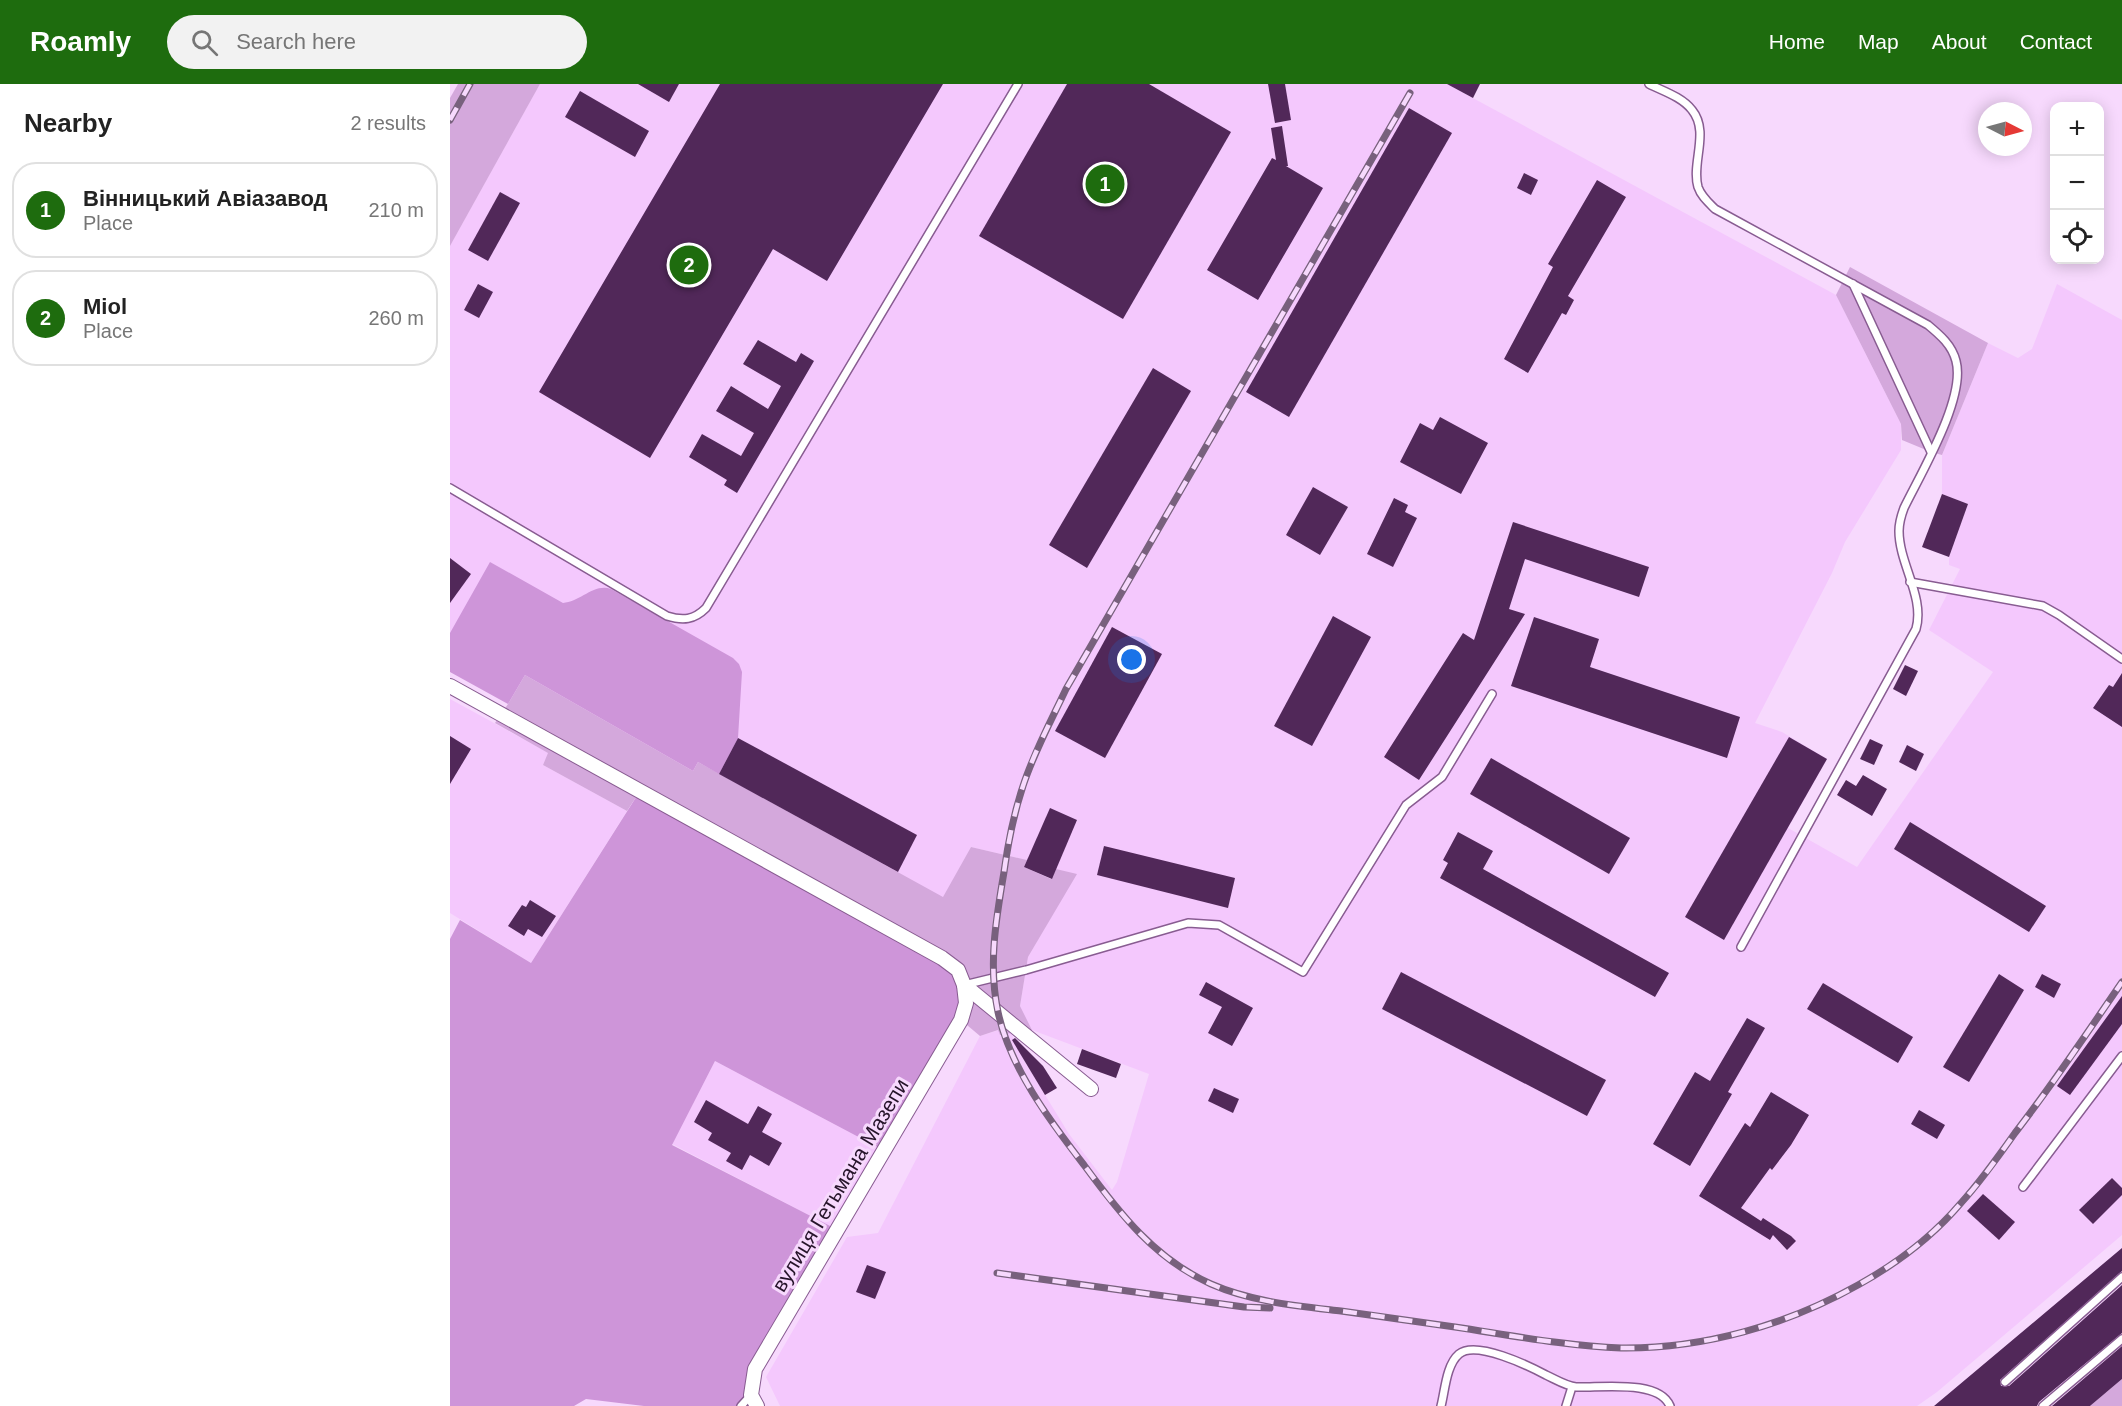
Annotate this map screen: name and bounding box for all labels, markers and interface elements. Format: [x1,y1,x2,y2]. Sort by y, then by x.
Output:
search box [167,15,587,69]
text: Roamly [30,26,131,57]
icon: search [188,26,221,59]
text: Search here [236,29,356,54]
text: Home [1769,30,1825,53]
text: Map [1858,30,1899,53]
text: About [1932,30,1987,53]
text: Contact [2020,30,2092,53]
north arrow [1978,102,2032,156]
map controls [2050,102,2104,264]
button: + [2050,102,2104,156]
text: Nearby [24,108,112,138]
text: 2 results [350,112,426,134]
button: − [2050,156,2104,210]
pin: 1 [1086,162,1124,206]
text: Вінницький Авіазавод [83,186,328,211]
text: 1 [40,199,51,221]
text: 210 m [368,199,424,221]
button: locate [2050,210,2104,264]
text: Place [83,212,133,234]
pin: 2 [670,242,708,288]
text: Miol [83,294,127,319]
text: 2 [40,307,51,329]
text: 260 m [368,307,424,329]
text: Place [83,320,133,342]
your location [1117,645,1146,674]
street label: вулиця Гетьмана Мазепи [767,1074,913,1296]

